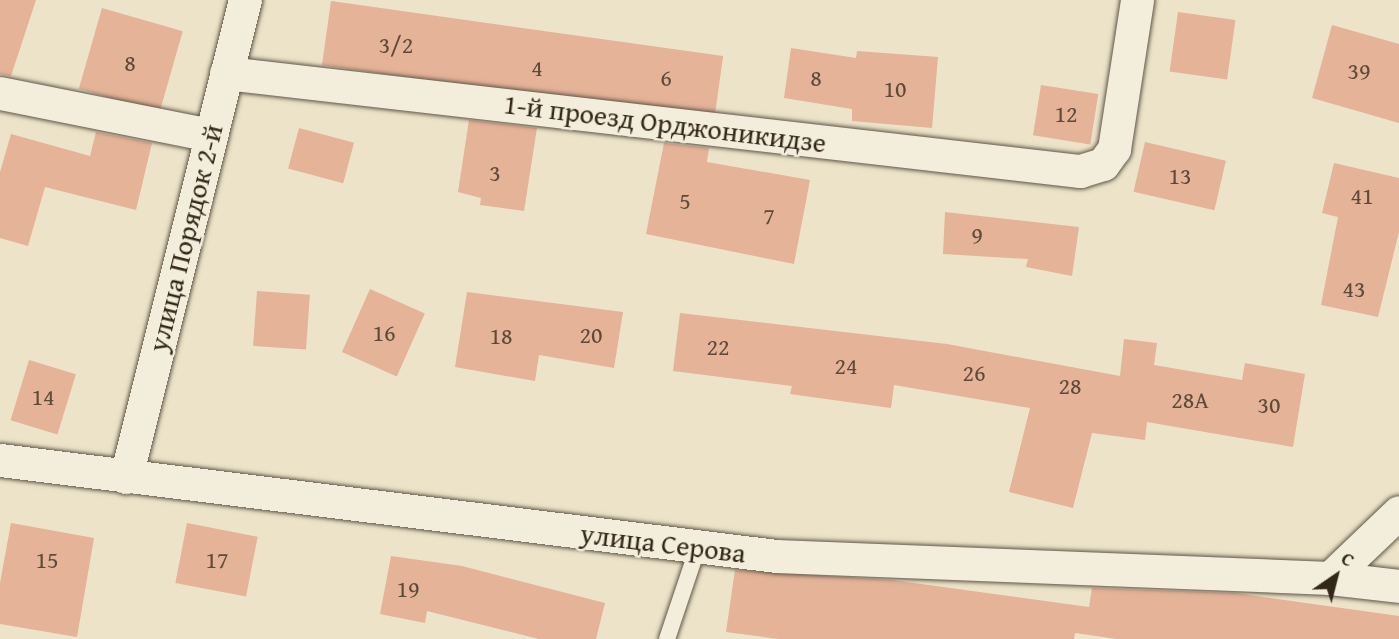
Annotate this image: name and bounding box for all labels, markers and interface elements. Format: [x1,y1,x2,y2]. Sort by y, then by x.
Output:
house number: 3/2 [379,31,413,59]
house number: 8 [124,49,136,77]
house number: 4 [531,54,543,82]
house number: 39 [1347,57,1371,85]
house number: 6 [660,64,672,92]
house number: 8 [810,64,822,92]
house number: 10 [883,75,907,103]
street label: 1-й проезд Орджоникидзе [502,87,828,159]
house number: 12 [1054,100,1078,128]
street label: улица Порядок 2-й [140,121,230,355]
house number: 3 [489,159,501,187]
house number: 13 [1168,162,1192,190]
house number: 41 [1350,182,1374,210]
house number: 5 [679,187,691,215]
house number: 7 [763,202,775,230]
house number: 9 [971,221,983,249]
house number: 43 [1342,275,1366,303]
house number: 16 [372,319,396,347]
house number: 20 [579,321,603,349]
house number: 18 [489,322,513,350]
house number: 22 [706,333,730,361]
house number: 24 [834,352,858,380]
house number: 26 [962,359,986,387]
house number: 28 [1058,372,1082,400]
house number: 14 [31,383,55,411]
house number: 28А [1171,386,1209,414]
house number: 30 [1257,391,1281,419]
street label: улица Серова [578,516,748,570]
north arrow [1301,541,1371,611]
text: С [1336,544,1360,573]
house number: 15 [35,546,59,574]
house number: 17 [205,546,229,574]
house number: 19 [396,575,420,603]

